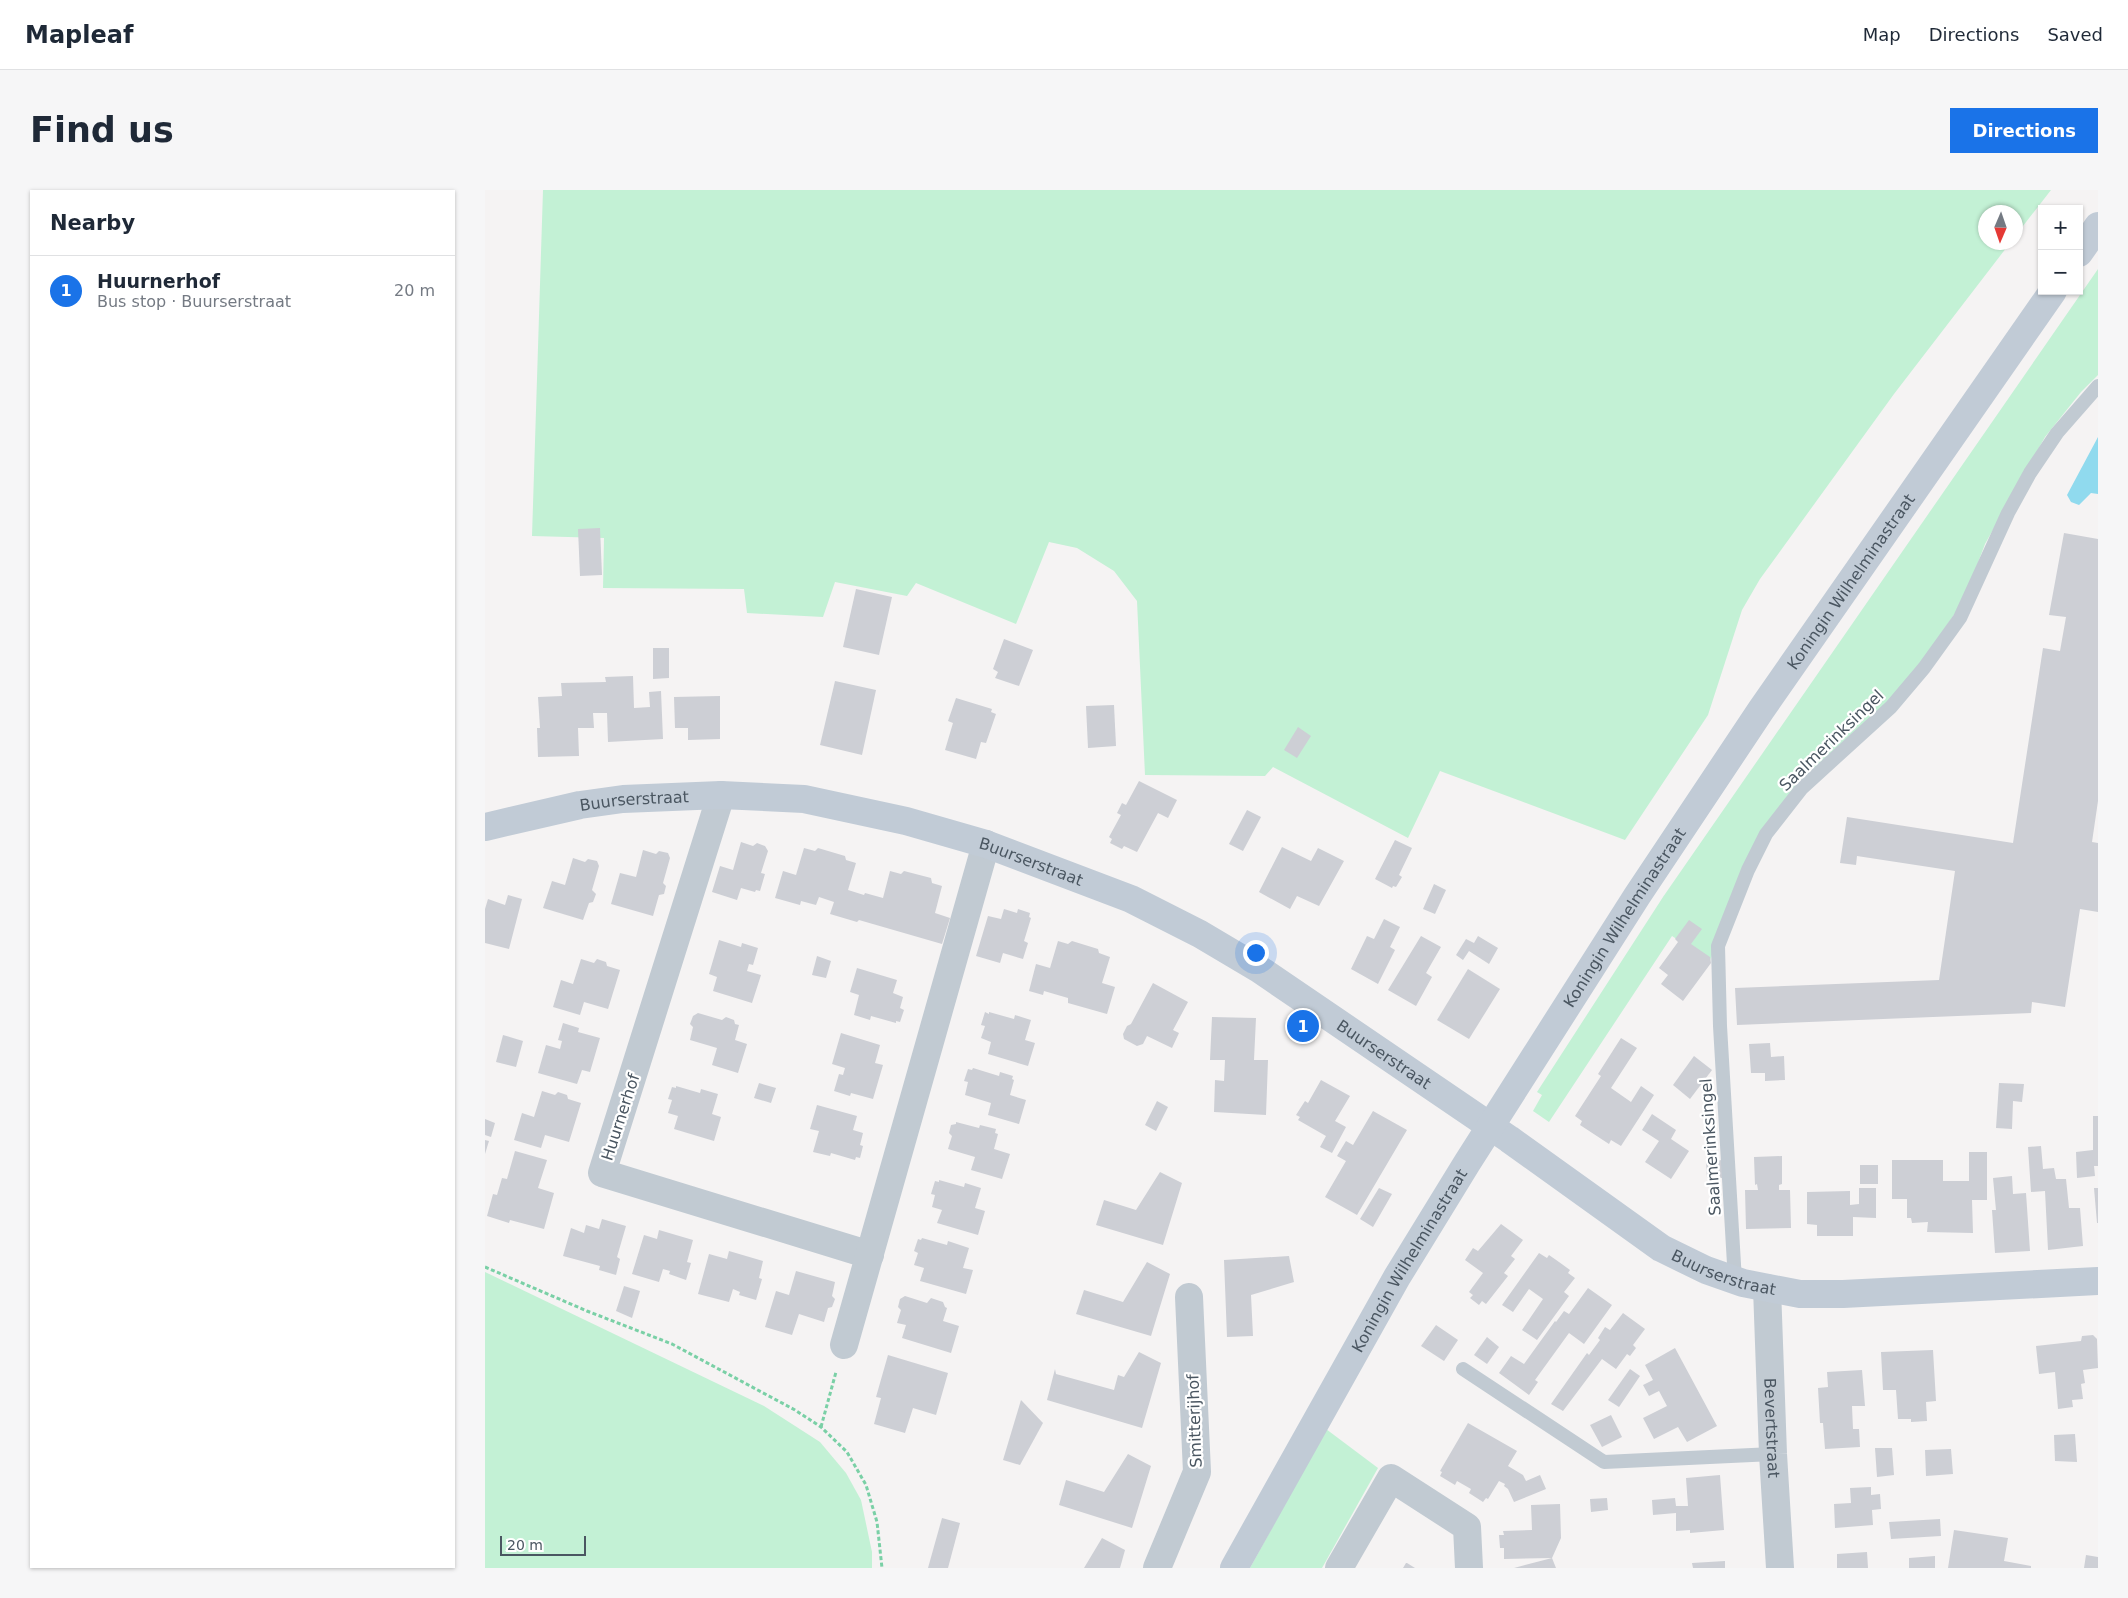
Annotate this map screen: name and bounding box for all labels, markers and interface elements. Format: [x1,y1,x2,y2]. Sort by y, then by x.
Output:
text: Mapleaf [25,21,133,49]
text: Map [1863,24,1901,45]
text: Directions [1929,24,2019,45]
text: Saved [2047,24,2103,45]
button: Directions [1950,108,2098,153]
text: Find us [30,110,174,150]
north arrow [1978,205,2023,250]
map controls [2038,205,2083,295]
button: + [2038,205,2083,250]
text: Nearby [50,211,135,235]
button: − [2038,250,2083,295]
text: Huurnerhof [97,270,220,292]
text: 1 [60,281,72,300]
text: 20 m [394,281,435,300]
text: Bus stop · Buurserstraat [97,292,291,311]
street label: Koningin Wilhelminastraat [1783,490,1919,673]
street label: Saalmerinksingel [1775,686,1887,795]
street label: Buurserstraat [578,787,689,815]
street label: Koningin Wilhelminastraat [1560,824,1690,1011]
street label: Buurserstraat [977,834,1086,890]
your location [1243,940,1269,966]
pin: 1 [1287,1007,1319,1045]
street label: Buurserstraat [1333,1016,1435,1093]
street label: Huurnerhof [597,1071,644,1163]
street label: Saalmerinksingel [1696,1078,1725,1216]
street label: Koningin Wilhelminastraat [1348,1165,1471,1356]
street label: Buurserstraat [1668,1246,1778,1299]
street label: Smitterijhof [1183,1374,1206,1468]
street label: Bevertstraat [1760,1378,1783,1479]
scale bar [500,1533,586,1556]
text: 20 m [507,1537,543,1553]

